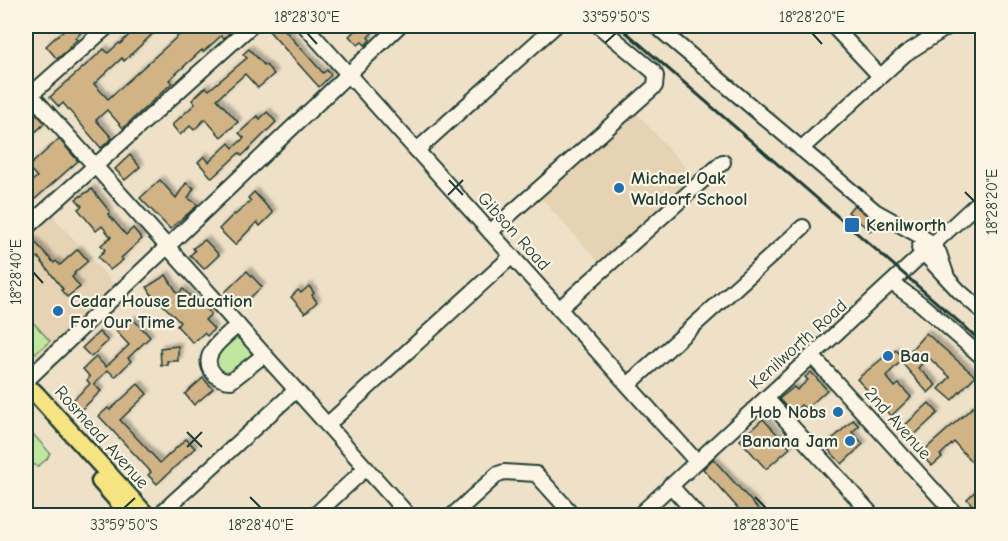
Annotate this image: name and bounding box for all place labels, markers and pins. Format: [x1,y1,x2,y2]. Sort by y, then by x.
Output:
place label: Michael Oak Waldorf School [631,168,748,210]
marker: Michael Oak Waldorf School [612,181,626,195]
place label: Kenilworth [866,215,947,236]
marker: Kenilworth [843,216,861,234]
place label: Cedar House Education For Our Time [70,291,253,333]
marker: Cedar House Education For Our Time [51,304,65,318]
place label: Baa [900,346,929,367]
marker: Baa [881,349,895,363]
place label: Hob Nobs [750,402,826,423]
marker: Hob Nobs [831,405,845,419]
place label: Banana Jam [742,431,838,452]
marker: Banana Jam [843,434,857,448]

